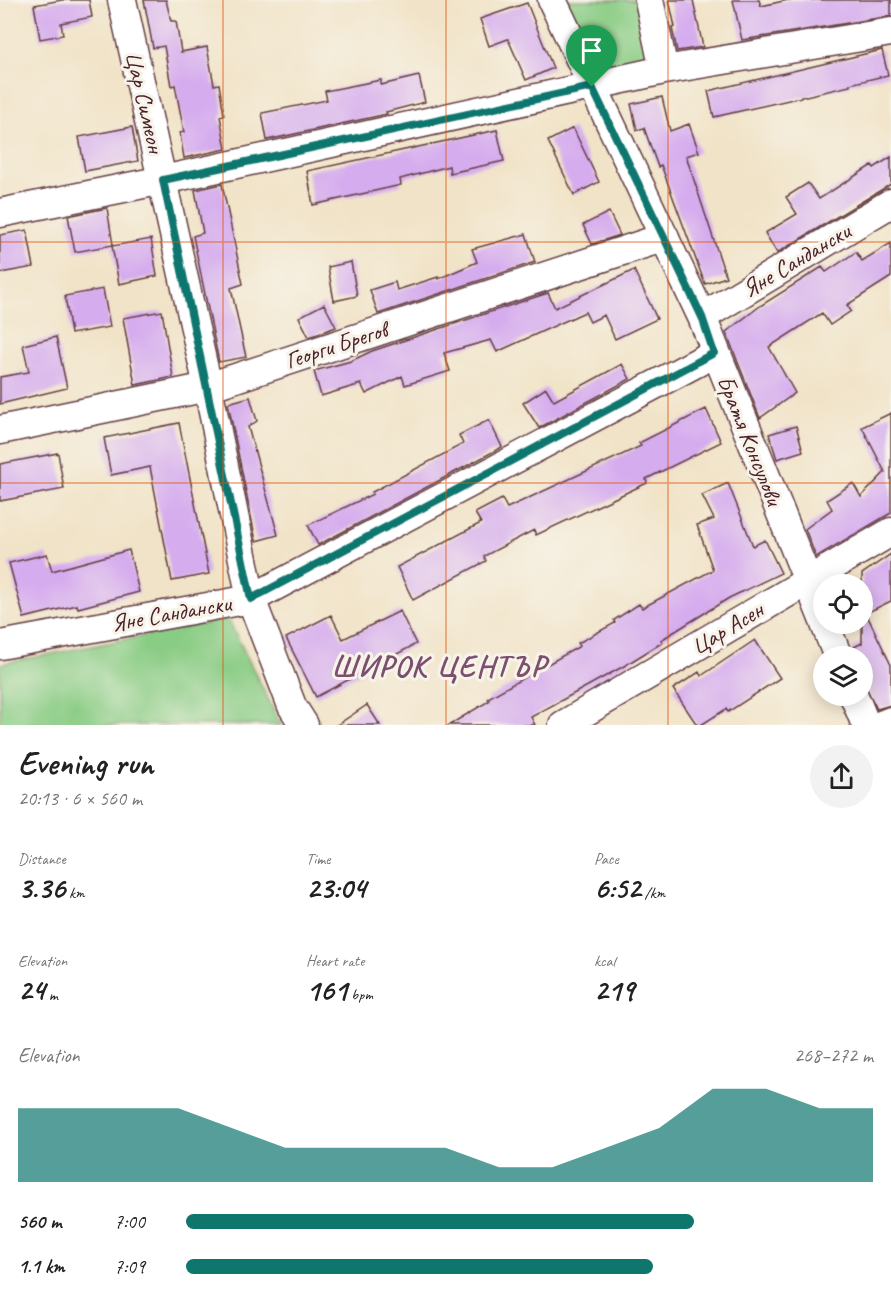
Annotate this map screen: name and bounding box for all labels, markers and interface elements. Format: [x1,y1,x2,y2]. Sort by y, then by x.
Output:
pin [566,25,617,87]
icon: arrive [575,34,608,67]
street label: Цар Симеон [119,48,172,158]
street label: Яне Сандански [736,215,857,304]
street label: Георги Брегов [281,313,395,376]
street label: Братя Консулови [710,371,791,511]
map controls [813,574,873,706]
button: locate [813,574,873,634]
street label: Яне Сандански [109,587,235,638]
street label: Цар Асен [685,594,770,661]
button: layers [813,646,873,706]
district label: ШИРОК ЦЕНТЪР [331,647,550,685]
text: Evening run [18,742,153,784]
button: share [810,745,873,808]
text: 20:13 · 6 × 560 m [18,786,142,811]
text: Distance [18,849,66,869]
text: Time [306,849,330,869]
text: Pace [594,849,619,869]
text: 3.36 [18,869,65,907]
text: 23:04 [306,869,366,907]
text: 6:52 [594,869,641,907]
text: km [65,883,85,903]
text: /km [641,883,665,903]
text: Elevation [18,951,67,971]
text: Heart rate [306,951,364,971]
text: kcal [594,951,615,971]
text: 24 [18,971,45,1009]
text: 161 [306,971,347,1009]
text: 219 [594,971,634,1009]
text: m [45,985,58,1005]
text: bpm [347,985,373,1005]
text: Elevation [18,1043,80,1068]
text: 268–272 m [794,1043,873,1068]
text: 560 m [18,1209,61,1234]
text: 7:00 [114,1209,145,1234]
text: 1.1 km [18,1254,65,1279]
text: 7:09 [114,1254,145,1279]

